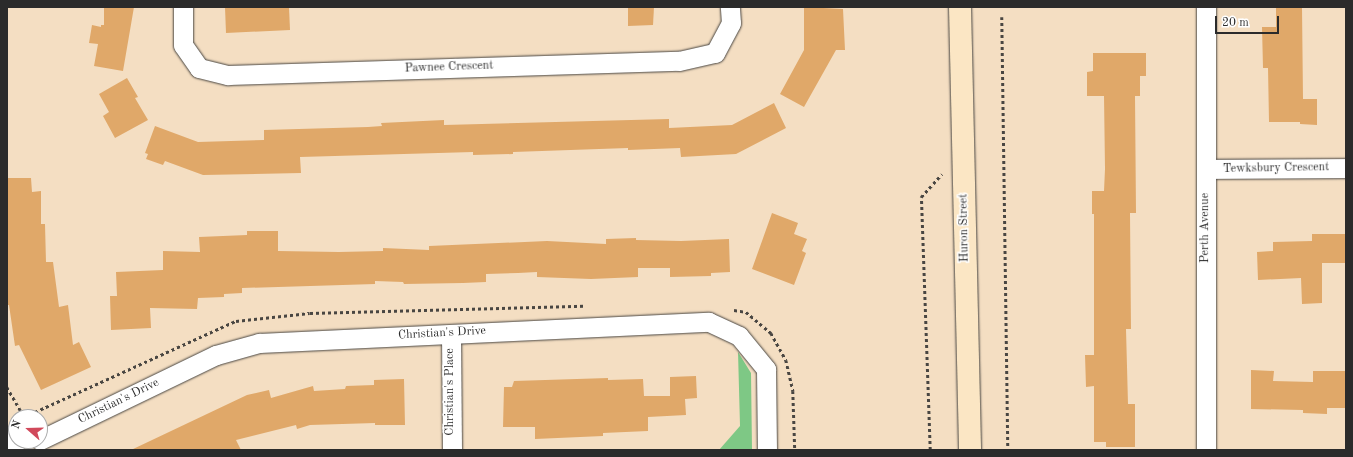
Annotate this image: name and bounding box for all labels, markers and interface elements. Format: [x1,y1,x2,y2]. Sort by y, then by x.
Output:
scale bar [1217,8,1281,34]
text: 20 m [1222,17,1249,29]
street label: Pawnee Crescent [404,59,494,77]
street label: Tewksbury Crescent [1223,161,1329,177]
street label: Perth Avenue [1199,193,1213,263]
street label: Huron Street [957,194,973,262]
street label: Christian's Drive [398,325,486,343]
street label: Christian's Place [444,348,458,436]
street label: Christian's Drive [76,376,162,428]
north arrow [8,409,48,449]
text: N [11,419,24,431]

